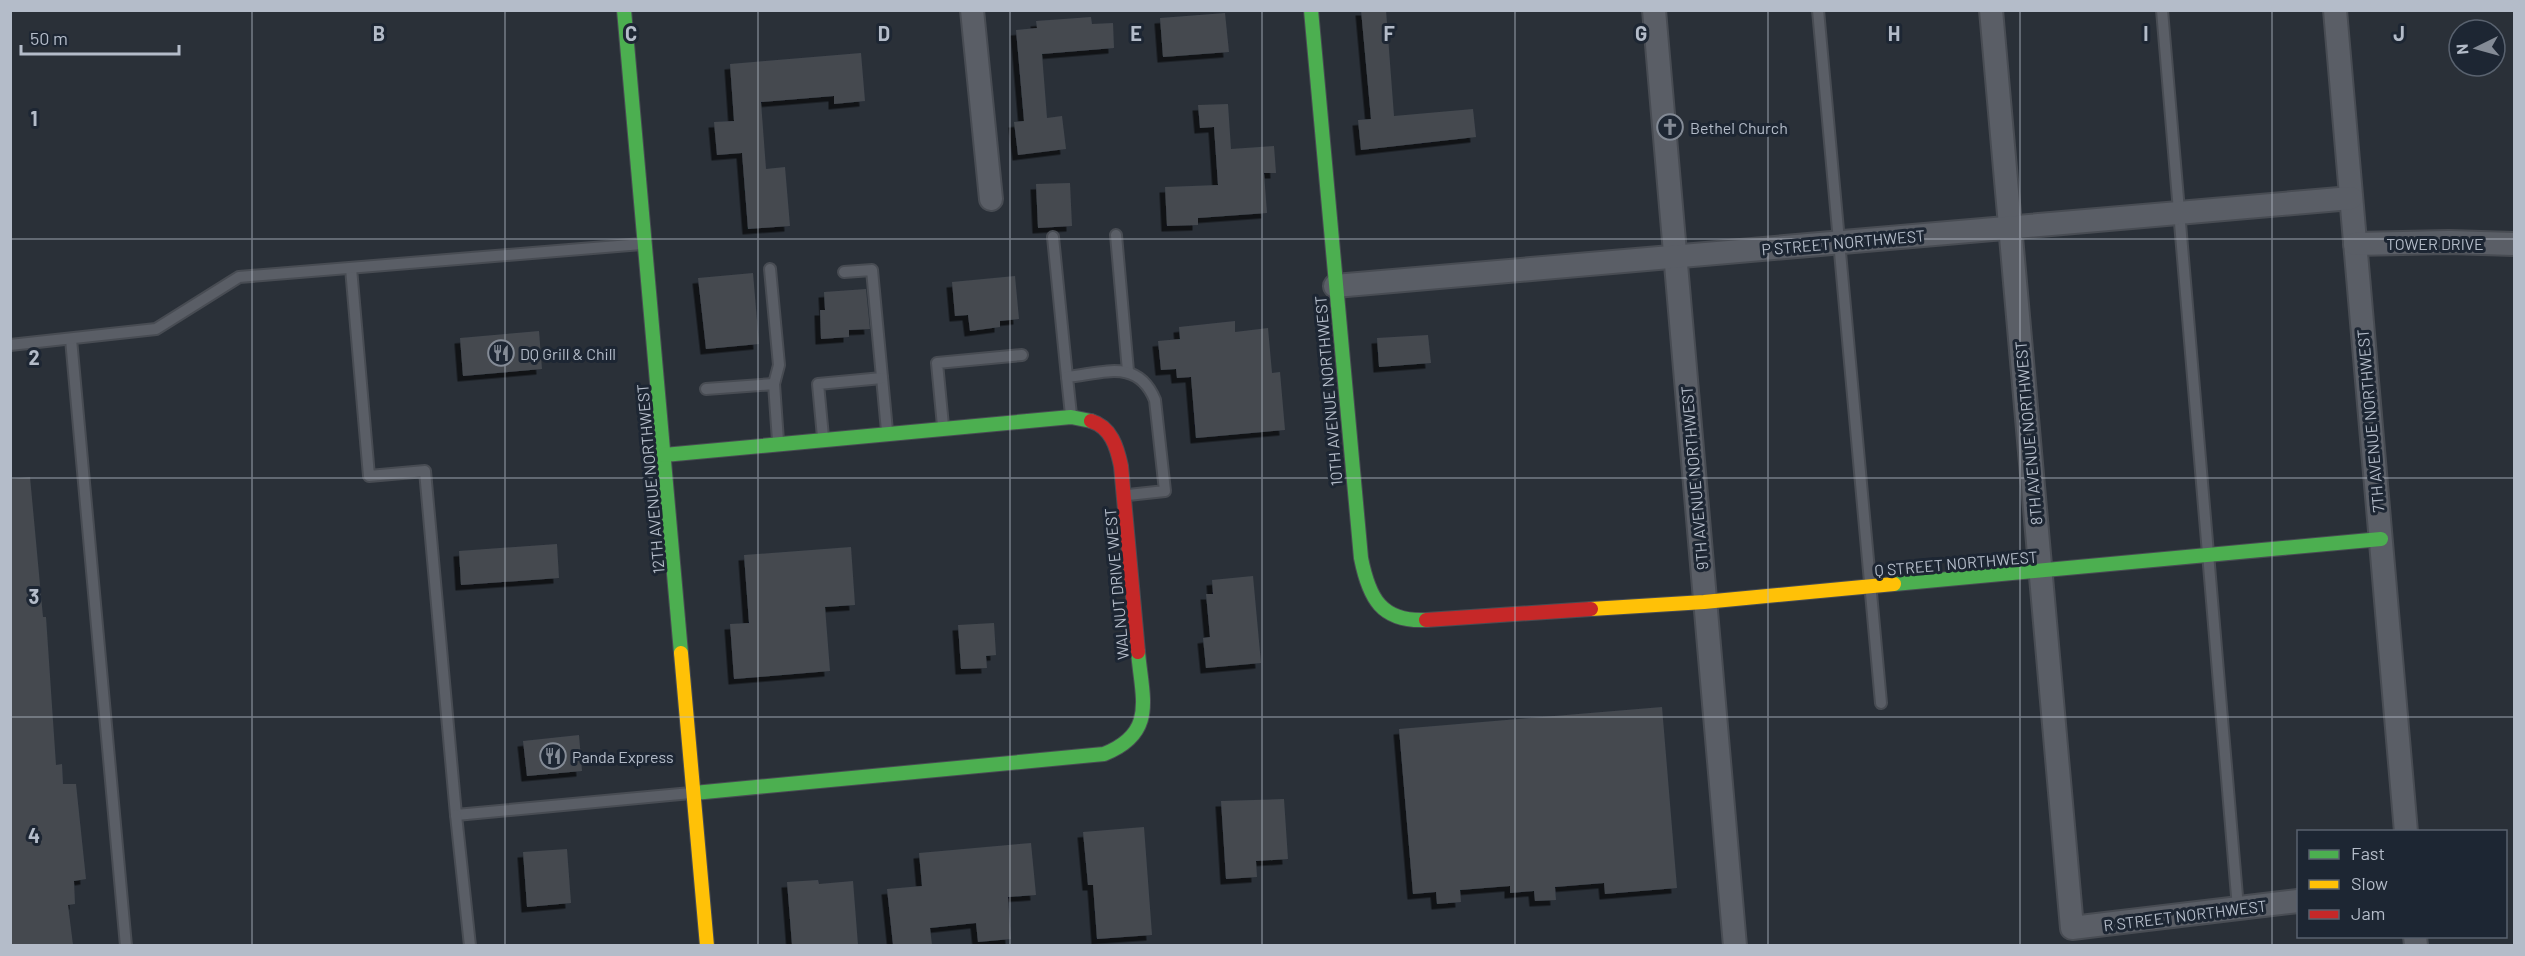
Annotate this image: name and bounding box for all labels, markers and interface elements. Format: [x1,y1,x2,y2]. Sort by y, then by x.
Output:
scale bar [21,18,178,56]
north arrow [2447,18,2507,78]
text: B [373,21,385,45]
text: C [625,21,637,45]
text: D [878,21,890,45]
text: E [1130,21,1142,45]
text: F [1383,21,1395,45]
text: G [1635,21,1647,45]
text: H [1888,21,1900,45]
text: I [2143,21,2149,45]
text: J [2393,21,2405,45]
text: 50 m [30,27,68,49]
text: N [2452,43,2471,55]
text: 1 [30,106,38,130]
church icon: Bethel Church [1655,112,1685,142]
place label: Bethel Church [1690,118,1788,137]
street label: P STREET NORTHWEST [1760,225,1926,259]
street label: TOWER DRIVE [2386,234,2484,253]
street label: 10TH AVENUE NORTHWEST [1310,295,1346,487]
street label: 7TH AVENUE NORTHWEST [2353,329,2387,513]
restaurant icon: DQ Grill & Chill [486,338,516,368]
street label: 8TH AVENUE NORTHWEST [2010,340,2046,526]
place label: DQ Grill & Chill [520,344,616,363]
text: 2 [28,345,40,369]
street label: 12TH AVENUE NORTHWEST [632,383,668,575]
street label: 9TH AVENUE NORTHWEST [1676,385,1712,571]
street label: WALNUT DRIVE WEST [1100,507,1132,661]
street label: Q STREET NORTHWEST [1874,546,2038,580]
text: 3 [29,584,39,608]
restaurant icon: Panda Express [538,741,568,771]
place label: Panda Express [572,747,674,766]
text: 4 [28,823,40,847]
legend [2297,830,2507,938]
text: Fast [2351,842,2385,864]
text: Slow [2351,872,2388,894]
street label: R STREET NORTHWEST [2102,896,2268,934]
text: Jam [2351,902,2385,924]

